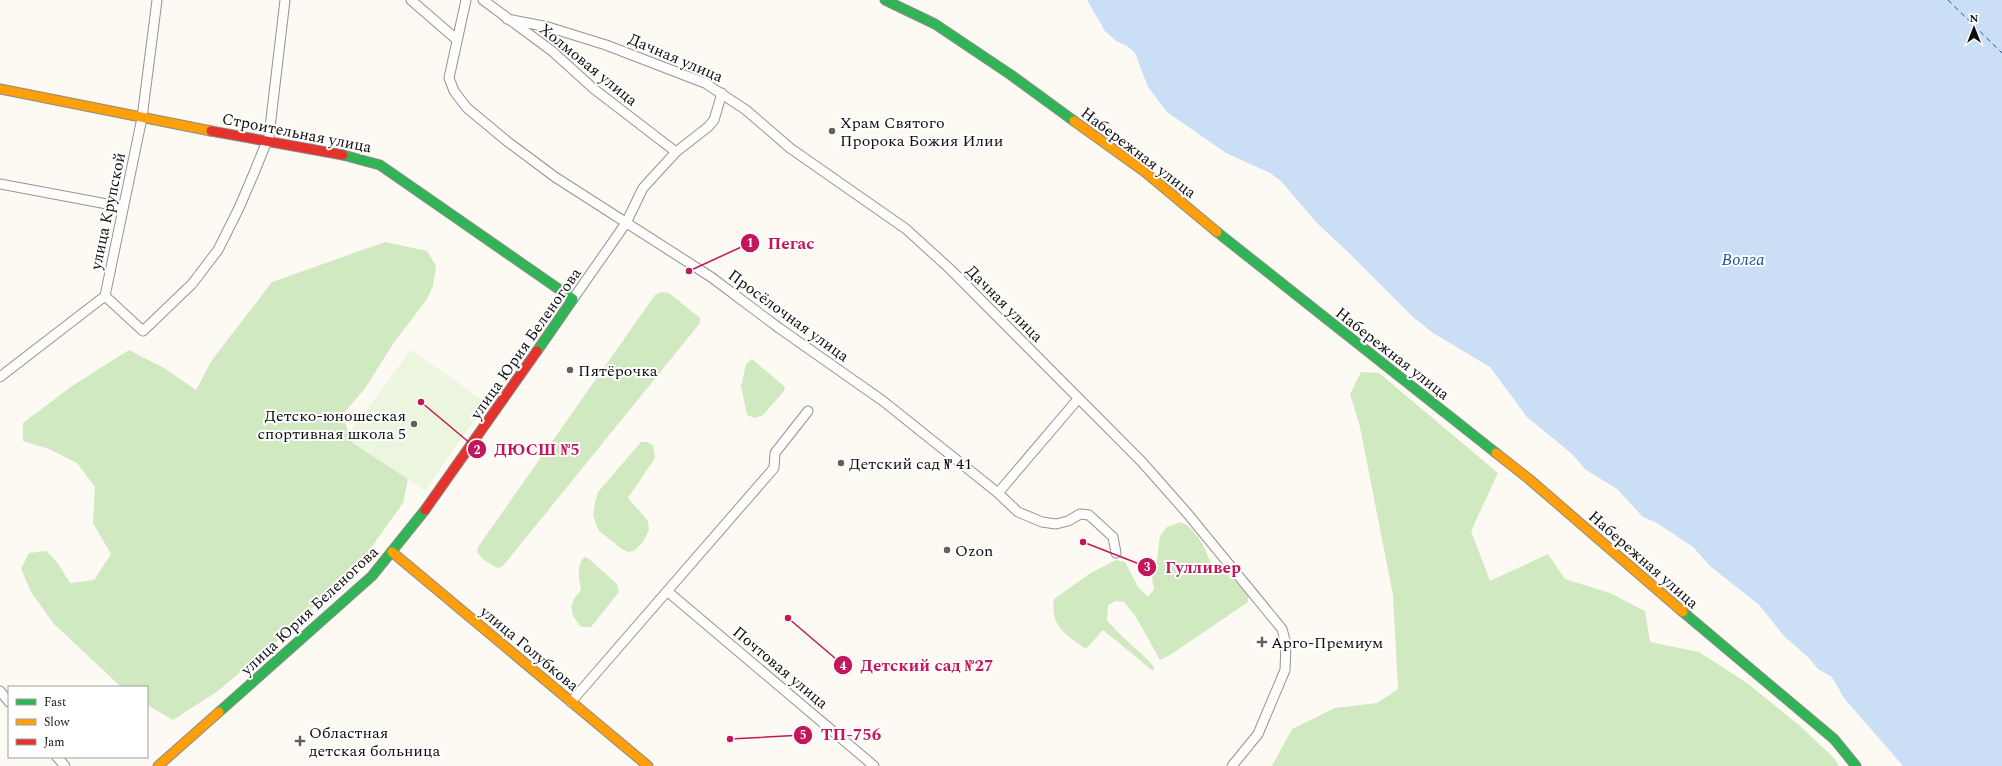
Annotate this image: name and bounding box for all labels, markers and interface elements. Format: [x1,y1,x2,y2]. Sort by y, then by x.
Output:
north arrow [1954,8,1994,48]
text: N [1970,10,1979,27]
street label: Холмовая улица [534,17,643,112]
street label: Дачная улица [624,27,727,89]
street label: Набережная улица [1076,101,1201,204]
street label: Строительная улица [220,107,374,159]
place label: Храм Святого Пророка Божия Илии [840,111,1003,153]
marker: Храм Святого Пророка Божия Илии [827,126,837,136]
street label: улица Крупской [84,150,132,273]
callout: Пегас [740,228,823,257]
text: Пегас [767,231,815,257]
text: 1 [747,234,753,253]
water label: Волга [1721,247,1765,273]
street label: Дачная улица [960,259,1049,348]
street label: улица Юрия Беленогова [464,263,588,425]
street label: Просёлочная улица [723,264,854,368]
street label: Набережная улица [1330,301,1455,406]
place label: Пятёрочка [578,359,658,383]
marker: Пятёрочка [565,365,575,375]
place label: Детско-юношеская спортивная школа 5 [257,404,406,446]
marker: Детско-юношеская спортивная школа 5 [409,419,419,429]
callout: ДЮСШ №5 [467,435,588,464]
text: ДЮСШ №5 [494,437,580,463]
text: 2 [474,441,481,460]
place label: Детский сад № 41 [849,452,972,476]
marker: Детский сад № 41 [836,458,846,468]
street label: Набережная улица [1583,505,1704,615]
place label: Ozon [955,539,993,563]
street label: улица Юрия Беленогова [235,540,384,682]
marker: Ozon [942,545,952,555]
callout: Гулливер [1137,552,1249,581]
text: Гулливер [1165,555,1241,581]
text: 3 [1144,558,1151,577]
street label: улица Голубкова [474,599,584,698]
street label: Почтовая улица [727,621,834,715]
place label: Арго-Премиум [1271,631,1383,655]
marker: Арго-Премиум [1256,636,1268,648]
callout: Детский сад №27 [833,651,1001,680]
text: Детский сад №27 [861,653,993,679]
text: 4 [840,657,847,676]
legend [8,686,148,758]
text: Fast [44,693,66,712]
text: Slow [44,713,70,732]
callout: ТП-756 [793,720,890,749]
place label: Областная детская больница [309,721,440,763]
text: ТП-756 [821,722,881,748]
text: 5 [800,726,806,745]
text: Jam [44,733,65,752]
marker: Областная детская больница [294,735,306,747]

